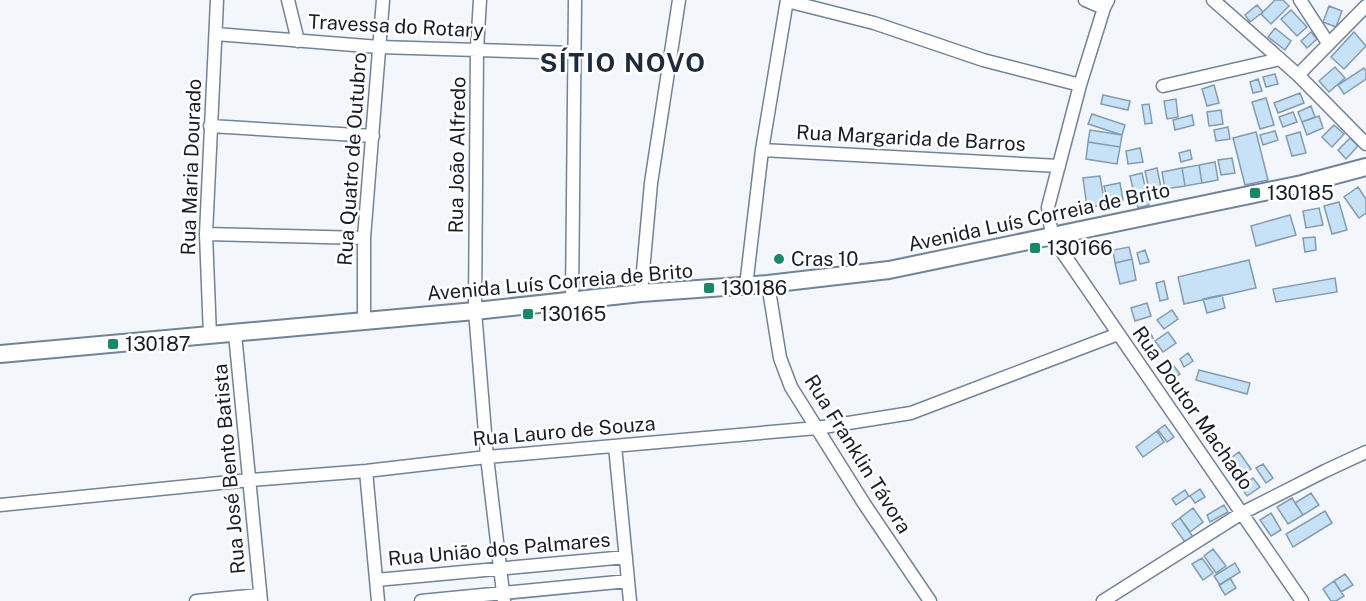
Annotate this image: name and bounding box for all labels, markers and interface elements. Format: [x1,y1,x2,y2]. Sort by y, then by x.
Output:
street label: Travessa do Rotary [307,9,485,43]
district label: SÍTIO NOVO [539,47,707,78]
street label: Rua Quatro de Outubro [333,51,371,267]
street label: Rua João Alfredo [444,76,470,234]
street label: Rua Maria Dourado [176,78,206,256]
street label: Rua Margarida de Barros [796,120,1026,156]
street label: Avenida Luís Correia de Brito [906,177,1172,257]
place label: 130185 [1267,181,1334,205]
marker: 130185 [1248,186,1262,200]
place label: 130166 [1047,236,1113,260]
marker: 130166 [1028,241,1042,255]
place label: Cras 10 [791,247,858,271]
marker: Cras 10 [772,252,786,266]
street label: Avenida Luís Correia de Brito [426,258,694,306]
place label: 130186 [721,276,787,300]
marker: 130186 [702,281,716,295]
place label: 130165 [540,302,606,326]
marker: 130165 [521,307,535,321]
street label: Rua Doutor Machado [1127,321,1259,495]
place label: 130187 [125,332,191,356]
marker: 130187 [106,337,120,351]
street label: Rua José Bento Batista [208,363,250,575]
street label: Rua Franklin Távora [799,370,917,538]
street label: Rua Lauro de Souza [472,411,656,451]
street label: Rua União dos Palmares [387,527,611,571]

